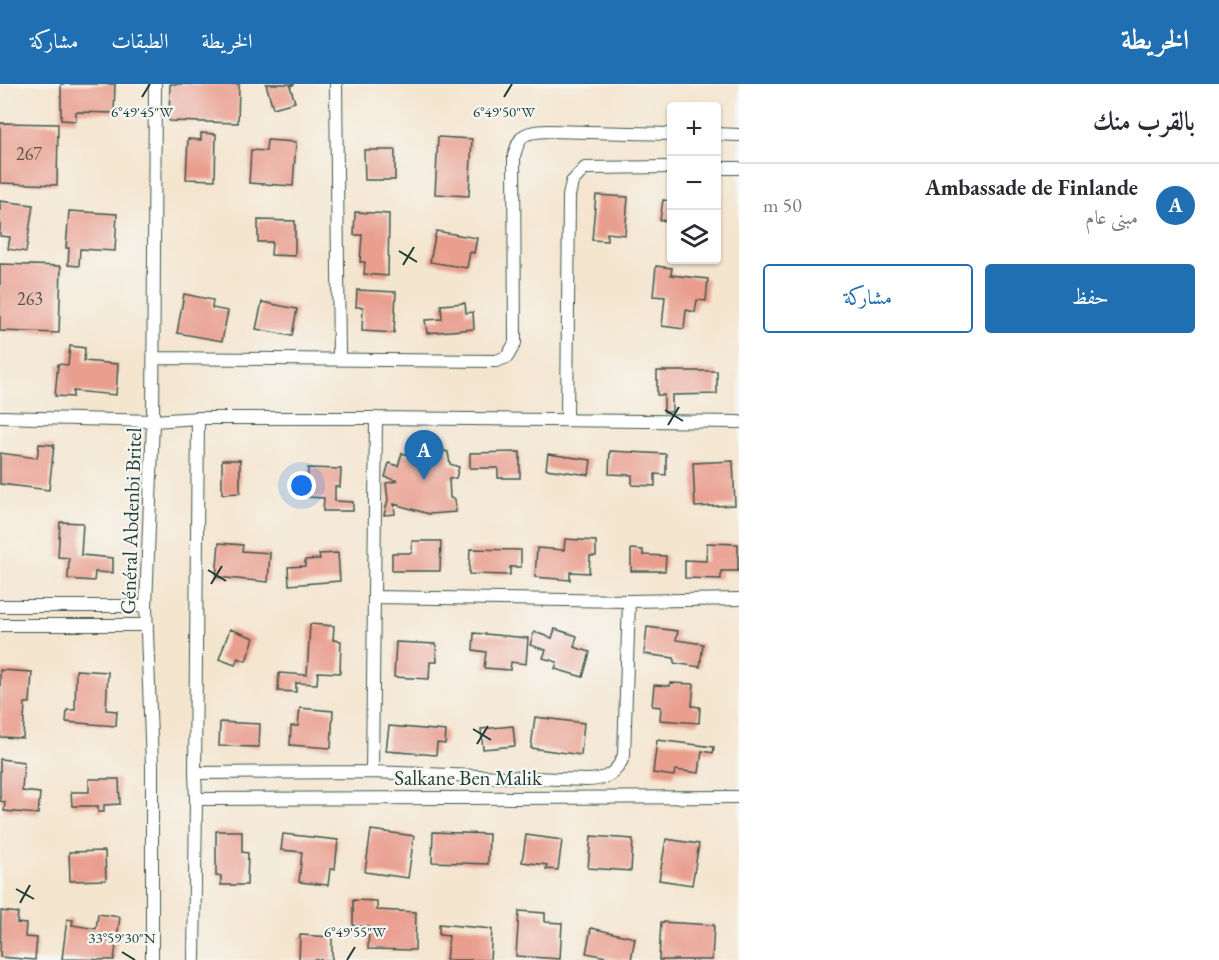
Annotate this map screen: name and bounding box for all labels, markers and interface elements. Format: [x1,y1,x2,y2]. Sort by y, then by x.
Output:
text: الخريطة [1121,21,1189,57]
text: مشاركة [30,27,78,54]
text: الطبقات [111,27,168,54]
text: الخريطة [201,27,253,54]
text: 6°49'45"W [111,102,173,121]
text: 6°49'50"W [473,102,535,121]
map controls [667,102,721,264]
button: + [667,102,721,156]
text: بالقرب منك [1093,104,1195,138]
house number: 267 [16,142,42,165]
button: − [667,156,721,210]
text: Ambassade de Finlande [925,173,1138,202]
text: 50 m [763,192,802,218]
text: A [1168,192,1183,218]
text: مبنى عام [1085,204,1138,230]
button: layers [667,210,721,264]
button: مشاركة [763,264,973,333]
button: حفظ [985,264,1195,333]
house number: 263 [17,287,43,310]
street label: Général Abdenbi Britel [114,427,147,615]
pin: A [404,430,444,480]
your location [287,471,316,500]
street label: Salkane Ben Malik [394,764,543,791]
text: 6°49'55"W [324,922,386,941]
text: 33°59'30"N [88,928,156,947]

